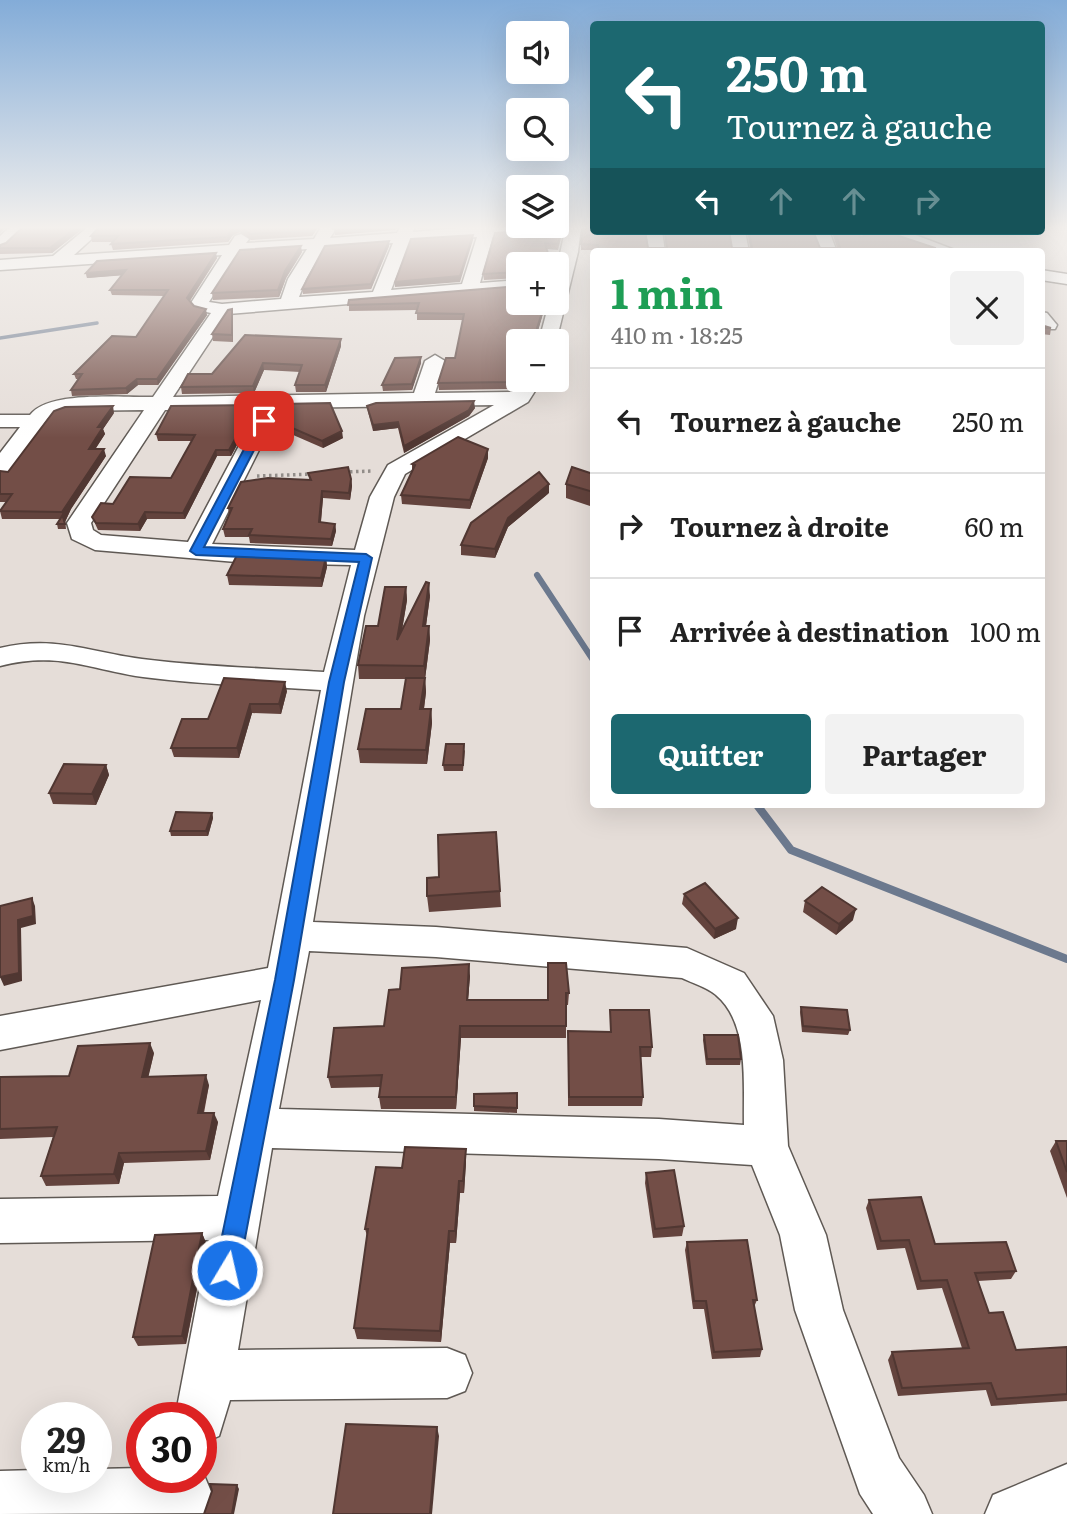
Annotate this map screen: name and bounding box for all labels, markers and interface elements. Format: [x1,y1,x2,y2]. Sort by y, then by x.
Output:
map controls [506,21,569,392]
button: sound [506,21,569,84]
text: 250 m [726,34,868,107]
icon: left [611,49,702,140]
button: search [506,98,569,161]
text: Tournez à gauche [726,101,992,149]
button: layers [506,175,569,238]
icon: left [689,182,727,220]
icon: ahead [762,182,800,220]
icon: ahead [835,182,873,220]
icon: right [908,182,946,220]
button: + [506,252,569,315]
text: 1 min [611,260,723,322]
button: close [950,271,1024,345]
text: 410 m · 18:25 [611,317,743,351]
button: − [506,329,569,392]
pin [234,391,294,451]
text: Tournez à gauche [670,401,901,440]
text: 250 m [952,401,1024,440]
icon: arrive [245,402,283,440]
icon: left [611,402,649,440]
text: Tournez à droite [670,506,889,545]
text: 60 m [965,506,1024,545]
icon: right [611,507,649,545]
text: Arrivée à destination [670,611,949,650]
text: 100 m [970,611,1041,650]
icon: arrive [611,612,649,650]
button: Quitter [611,714,811,794]
button: Partager [825,714,1024,794]
position arrow [190,1233,264,1307]
speed limit sign: 30 [126,1402,217,1493]
text: 29 [47,1412,86,1464]
text: km/h [43,1451,90,1478]

